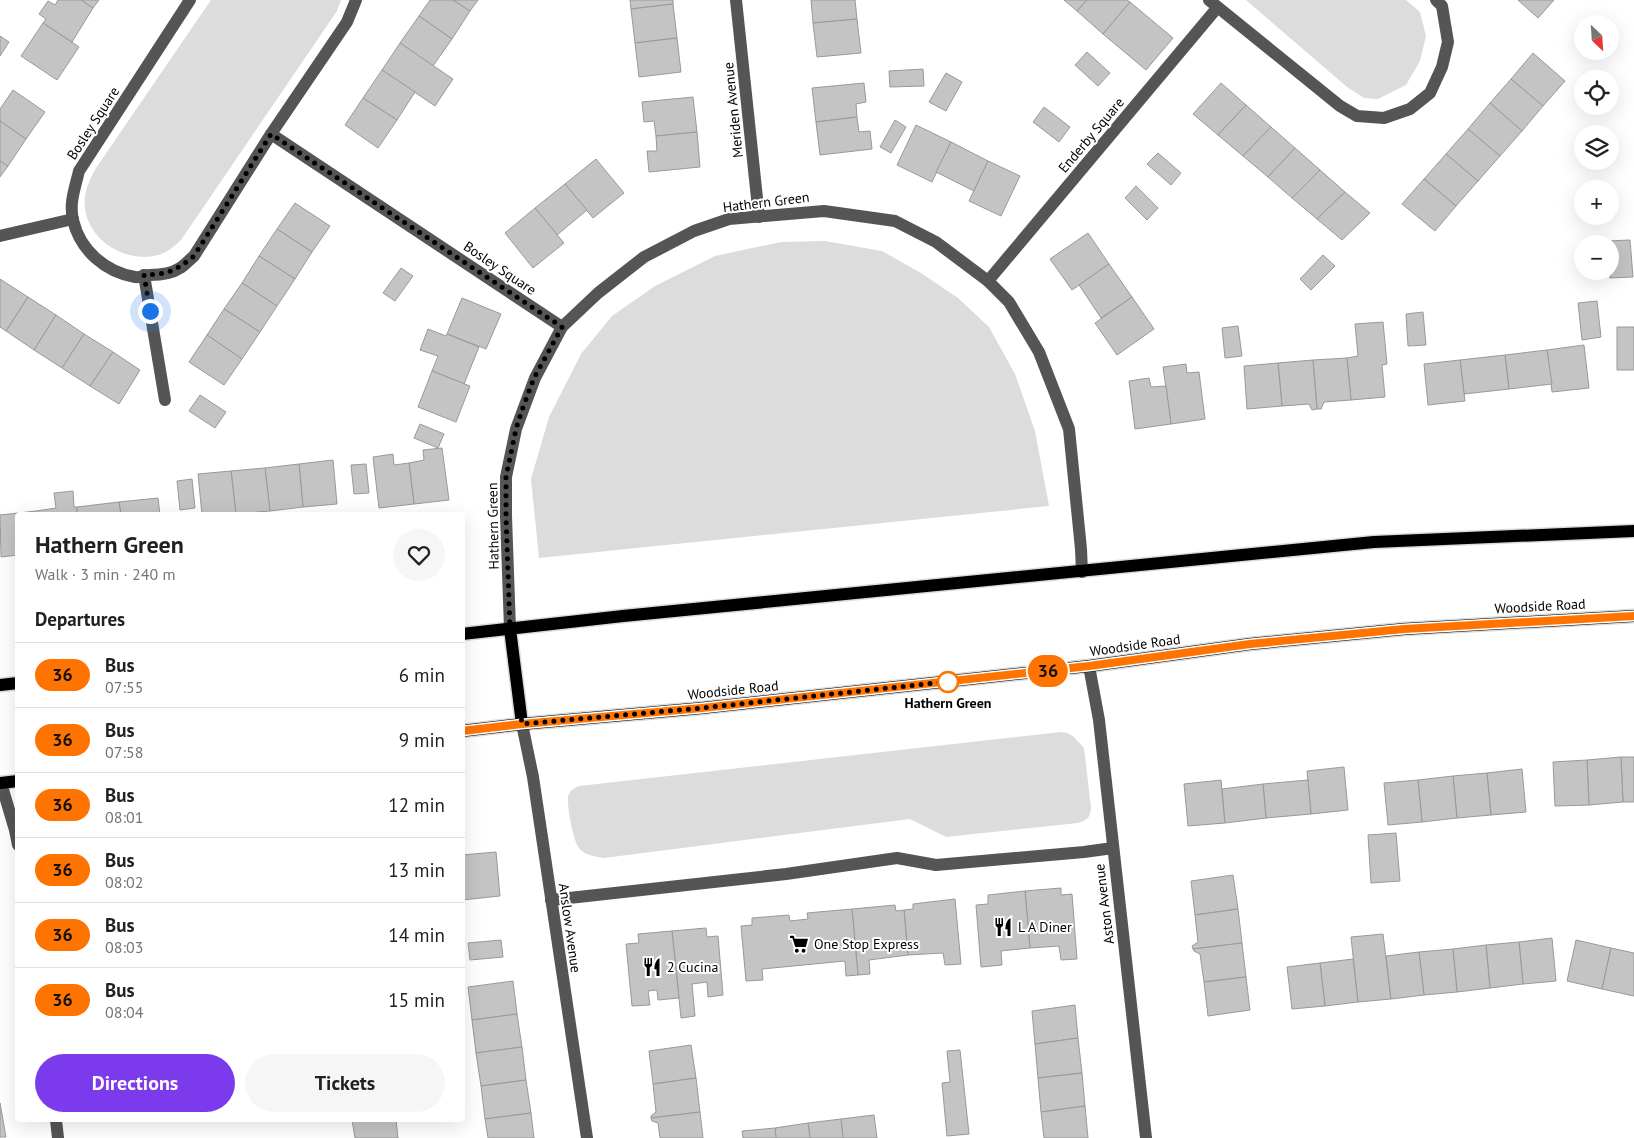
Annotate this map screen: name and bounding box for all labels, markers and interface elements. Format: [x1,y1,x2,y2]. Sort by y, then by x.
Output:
north arrow [1574,15,1619,60]
map controls [1574,15,1619,280]
street label: Meriden Avenue [719,61,747,159]
button: locate [1574,70,1619,115]
street label: Bosley Square [63,83,123,163]
street label: Enderby Square [1054,94,1128,176]
button: layers [1574,125,1619,170]
button: + [1574,180,1619,225]
street label: Hathern Green [722,188,810,216]
button: − [1574,235,1619,280]
street label: Bosley Square [460,237,540,299]
your location [138,299,163,324]
street label: Hathern Green [483,482,503,570]
text: Hathern Green [35,529,184,560]
button: heart [393,529,445,581]
text: Walk · 3 min · 240 m [35,564,175,584]
street label: Woodside Road [1494,595,1586,617]
text: Departures [35,607,125,631]
street label: Woodside Road [1089,630,1181,660]
text: Bus [105,653,134,677]
line badge: 36 [1026,655,1070,687]
text: 36 [1038,659,1058,682]
text: 36 [52,663,73,686]
text: 6 min [399,663,445,687]
marker: Hathern Green [937,671,959,693]
street label: Woodside Road [687,676,779,704]
text: 07:55 [105,677,143,697]
place label: Hathern Green [905,694,991,712]
text: Bus [105,718,134,742]
text: 36 [52,728,73,751]
text: 9 min [399,728,445,752]
text: 07:58 [105,742,143,762]
text: Bus [105,783,134,807]
text: 36 [52,793,73,816]
text: 12 min [388,793,445,817]
text: 08:01 [105,807,143,827]
text: Bus [105,848,134,872]
text: 36 [52,858,73,881]
text: 13 min [388,858,445,882]
street label: Aston Avenue [1090,863,1118,945]
text: 08:02 [105,872,143,892]
street label: Anslow Avenue [555,882,585,974]
text: Bus [105,913,134,937]
restaurant icon: L A Diner [992,916,1014,938]
place label: L A Diner [1018,918,1072,936]
text: 36 [52,923,73,946]
text: 14 min [388,923,445,947]
supermarket icon: One Stop Express [788,933,810,955]
place label: One Stop Express [814,935,919,953]
text: 08:03 [105,937,143,957]
restaurant icon: 2 Cucina [641,956,663,978]
place label: 2 Cucina [667,958,718,976]
text: Bus [105,978,134,1002]
text: 36 [52,988,73,1011]
text: 15 min [388,988,445,1012]
text: 08:04 [105,1002,143,1022]
button: Directions [35,1054,235,1112]
button: Tickets [245,1054,445,1112]

